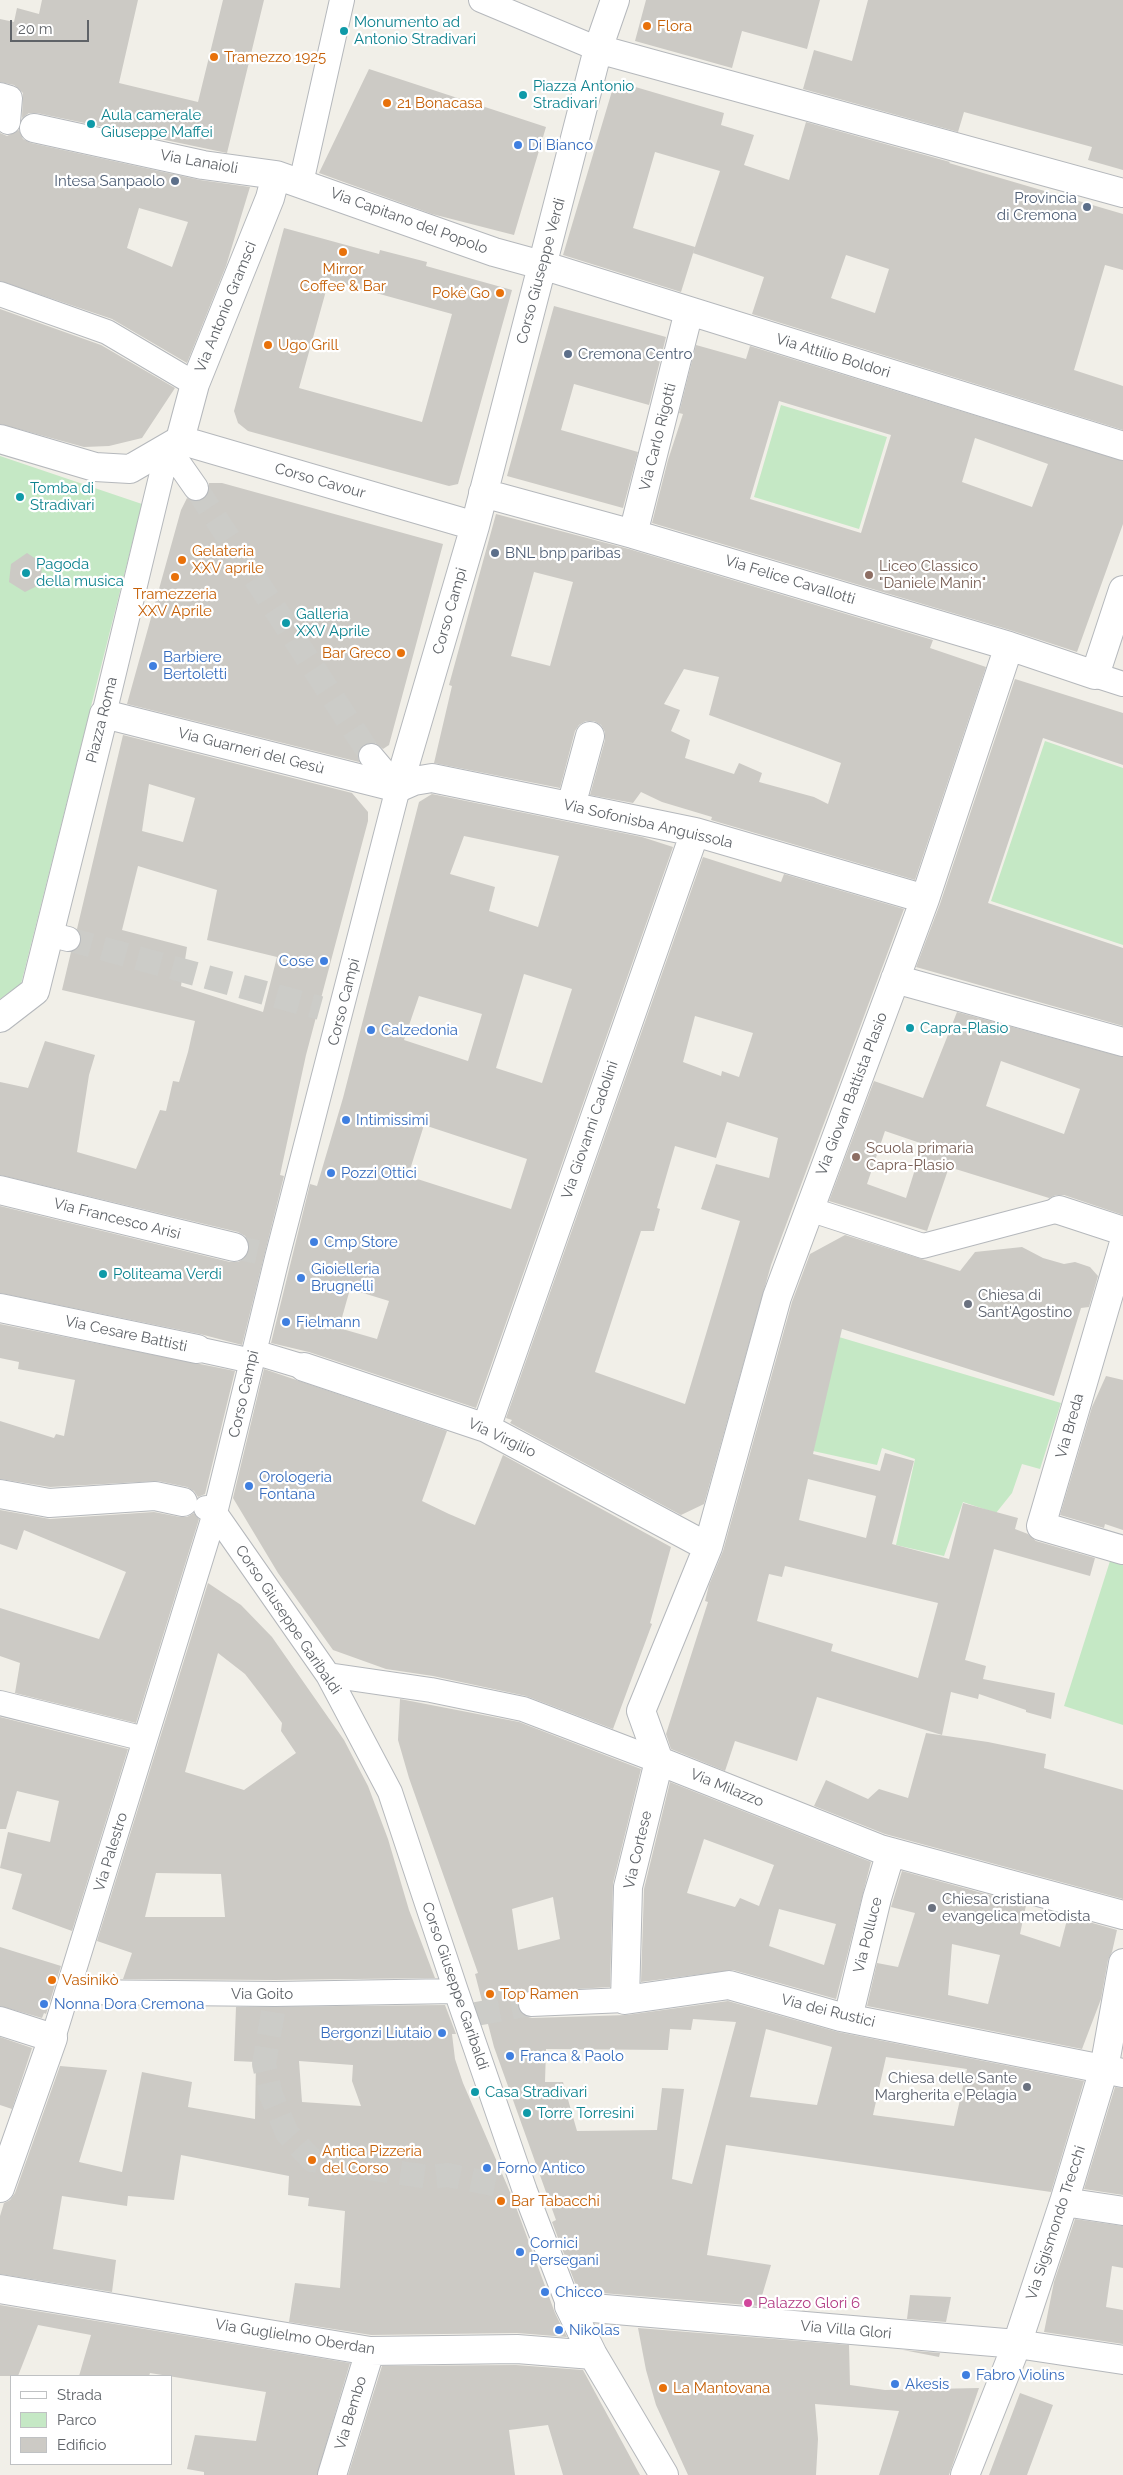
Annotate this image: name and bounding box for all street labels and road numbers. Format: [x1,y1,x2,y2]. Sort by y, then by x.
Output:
street label: Via Lanaioli [159,146,239,178]
street label: Via Capitano del Popolo [328,184,490,258]
street label: Corso Giuseppe Verdi [513,196,569,346]
street label: Via Antonio Gramsci [192,239,260,375]
street label: Via Attilio Boldori [774,330,892,382]
street label: Via Carlo Rigotti [636,381,680,493]
street label: Corso Cavour [273,459,367,503]
street label: Via Felice Cavallotti [723,552,857,608]
street label: Corso Campi [429,566,471,656]
street label: Piazza Roma [83,675,121,765]
street label: Via Guarneri del Gesù [176,724,326,778]
street label: Via Sofonisba Anguissola [561,796,735,852]
street label: Corso Campi [324,957,364,1047]
street label: Via Giovan Battista Plasio [813,1010,891,1178]
street label: Via Giovanni Cadolini [558,1059,622,1201]
street label: Via Francesco Arisi [52,1195,182,1243]
street label: Via Cesare Battisti [63,1312,189,1356]
street label: Corso Campi [225,1348,263,1440]
street label: Via Breda [1052,1391,1088,1461]
street label: Via Virgilio [465,1414,539,1462]
street label: Corso Giuseppe Garibaldi [231,1542,345,1698]
street label: Via Milazzo [688,1765,766,1811]
street label: Via Cortese [620,1809,656,1891]
street label: Via Palestro [90,1810,132,1894]
street label: Via Polluce [850,1895,886,1975]
street label: Corso Giuseppe Garibaldi [418,1900,492,2072]
street label: Via Goito [231,1985,293,2003]
street label: Via dei Rustici [779,1991,877,2031]
street label: Via Sigismondo Trecchi [1023,2144,1089,2302]
street label: Via Guglielmo Oberdan [214,2315,376,2359]
street label: Via Villa Glori [800,2317,892,2343]
street label: Via Bembo [331,2374,371,2452]

